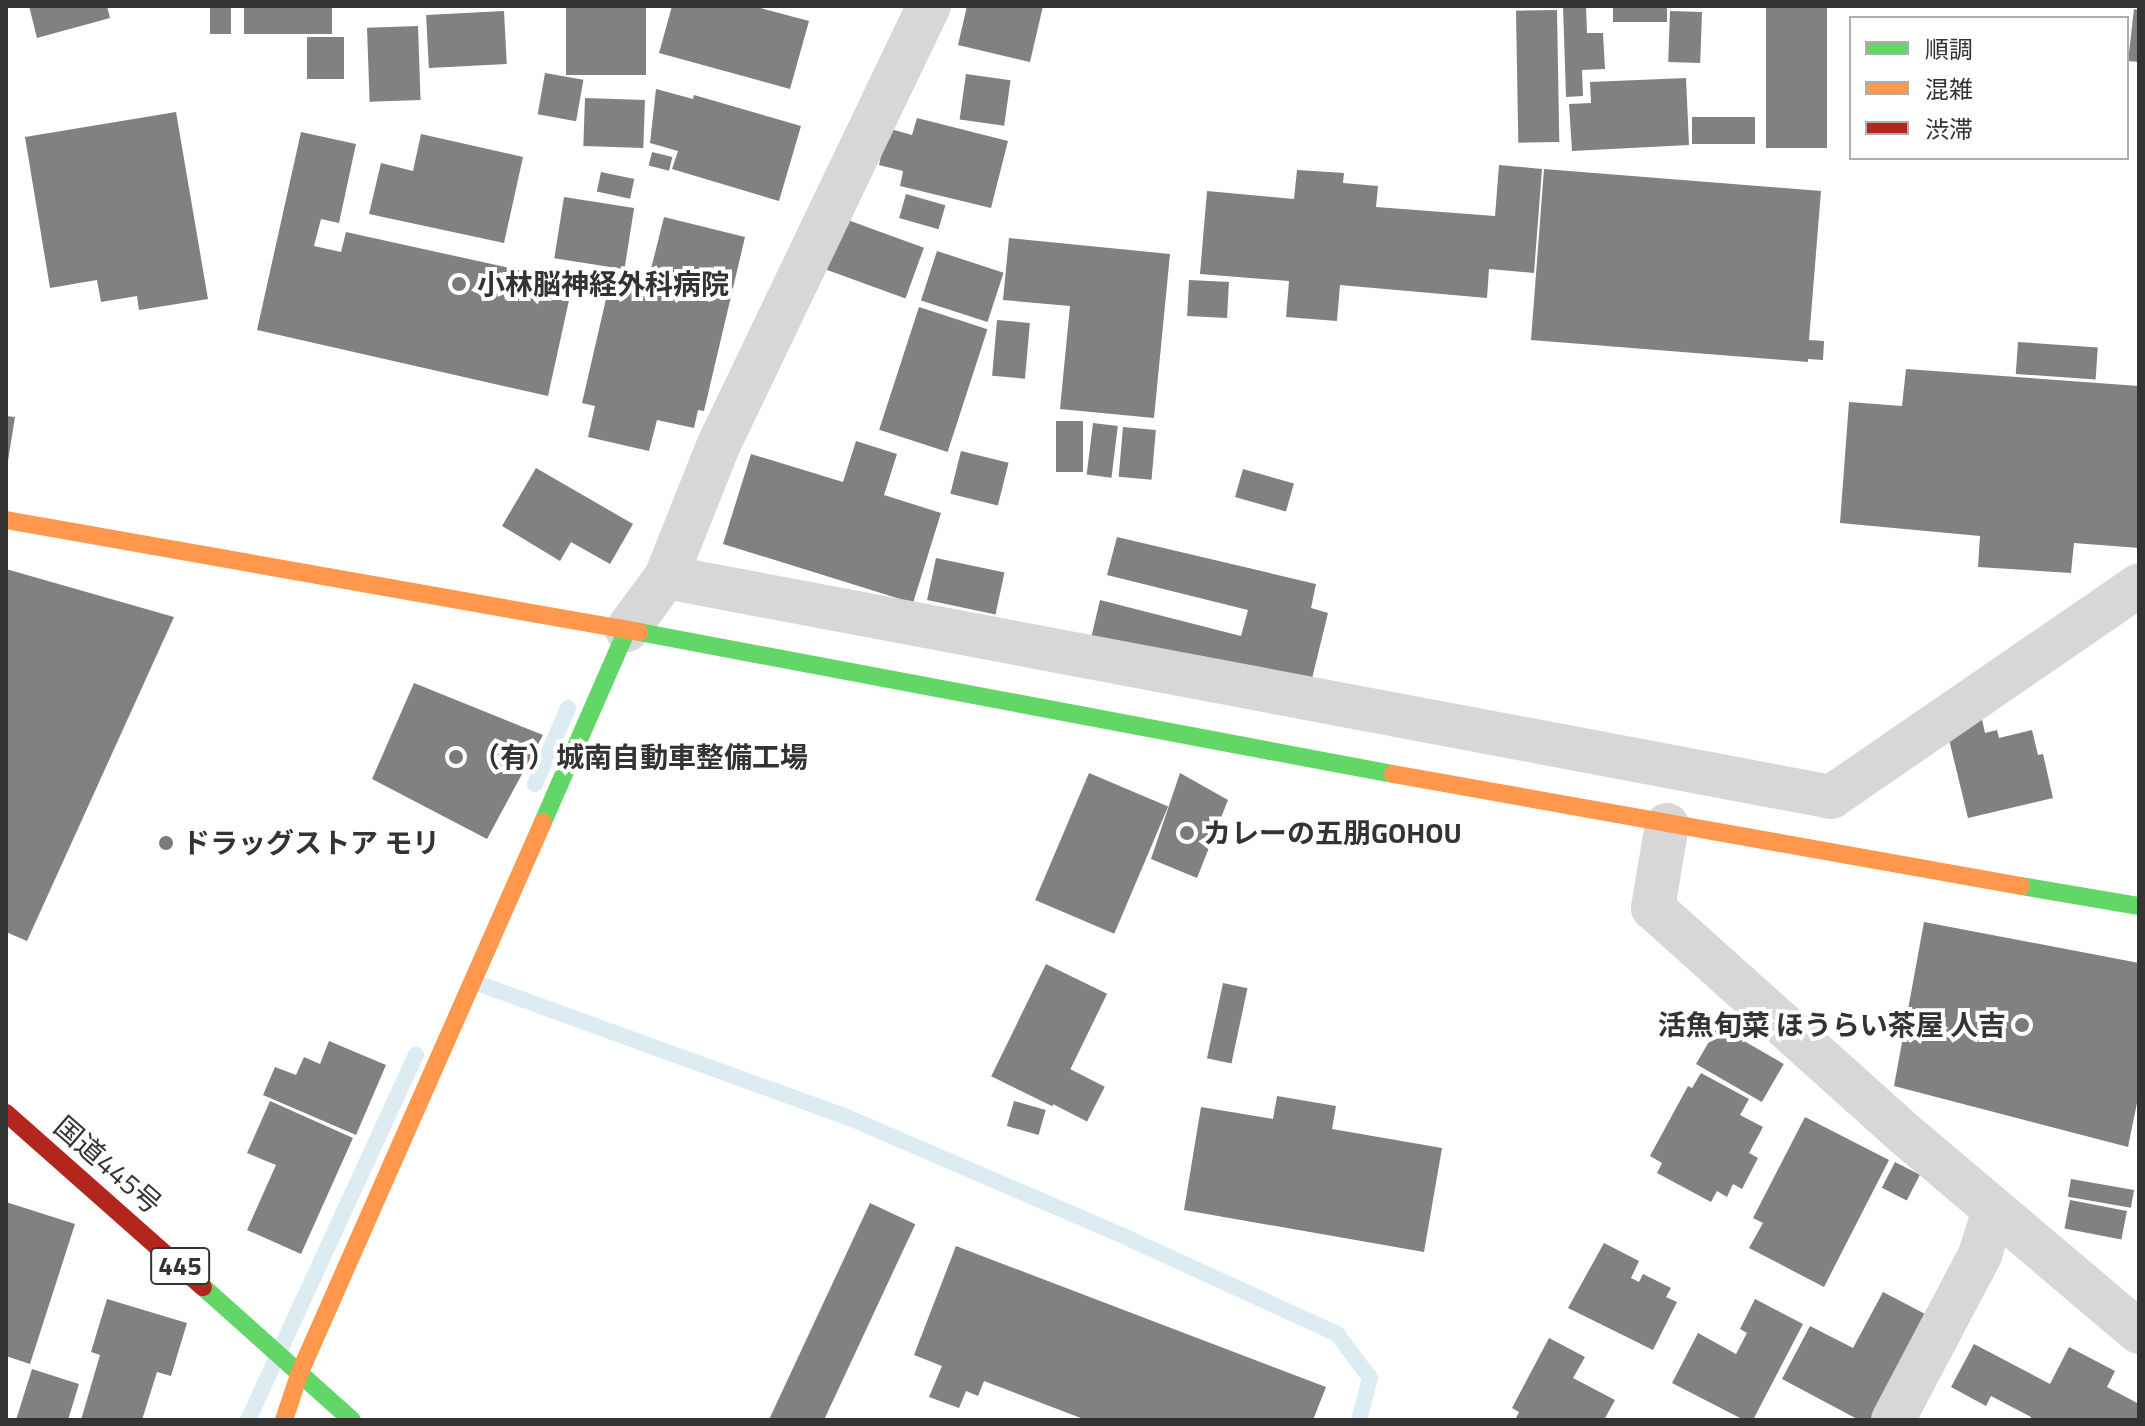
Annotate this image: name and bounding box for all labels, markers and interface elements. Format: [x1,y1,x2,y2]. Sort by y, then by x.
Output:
legend [1849,16,2129,160]
text: 順調 [1925,31,1973,67]
text: 混雑 [1925,71,1973,107]
text: 渋滞 [1925,111,1973,147]
place label: 小林脳神経外科病院 [477,267,729,301]
marker: 小林脳神経外科病院 [448,273,470,295]
place label: （有）城南自動車整備工場 [472,740,808,774]
marker: （有）城南自動車整備工場 [447,748,465,766]
place label: カレーの五朋GOHOU [1203,816,1462,850]
marker: カレーの五朋GOHOU [1178,824,1196,842]
place label: ドラッグストア モリ [182,826,440,860]
marker: ドラッグストア モリ [157,834,175,852]
place label: 活魚旬菜 ほうらい茶屋 人吉 [1658,1008,2006,1042]
marker: 活魚旬菜 ほうらい茶屋 人吉 [2013,1016,2031,1034]
street label: 国道445号 [48,1109,168,1221]
road number: 445 [150,1244,210,1288]

